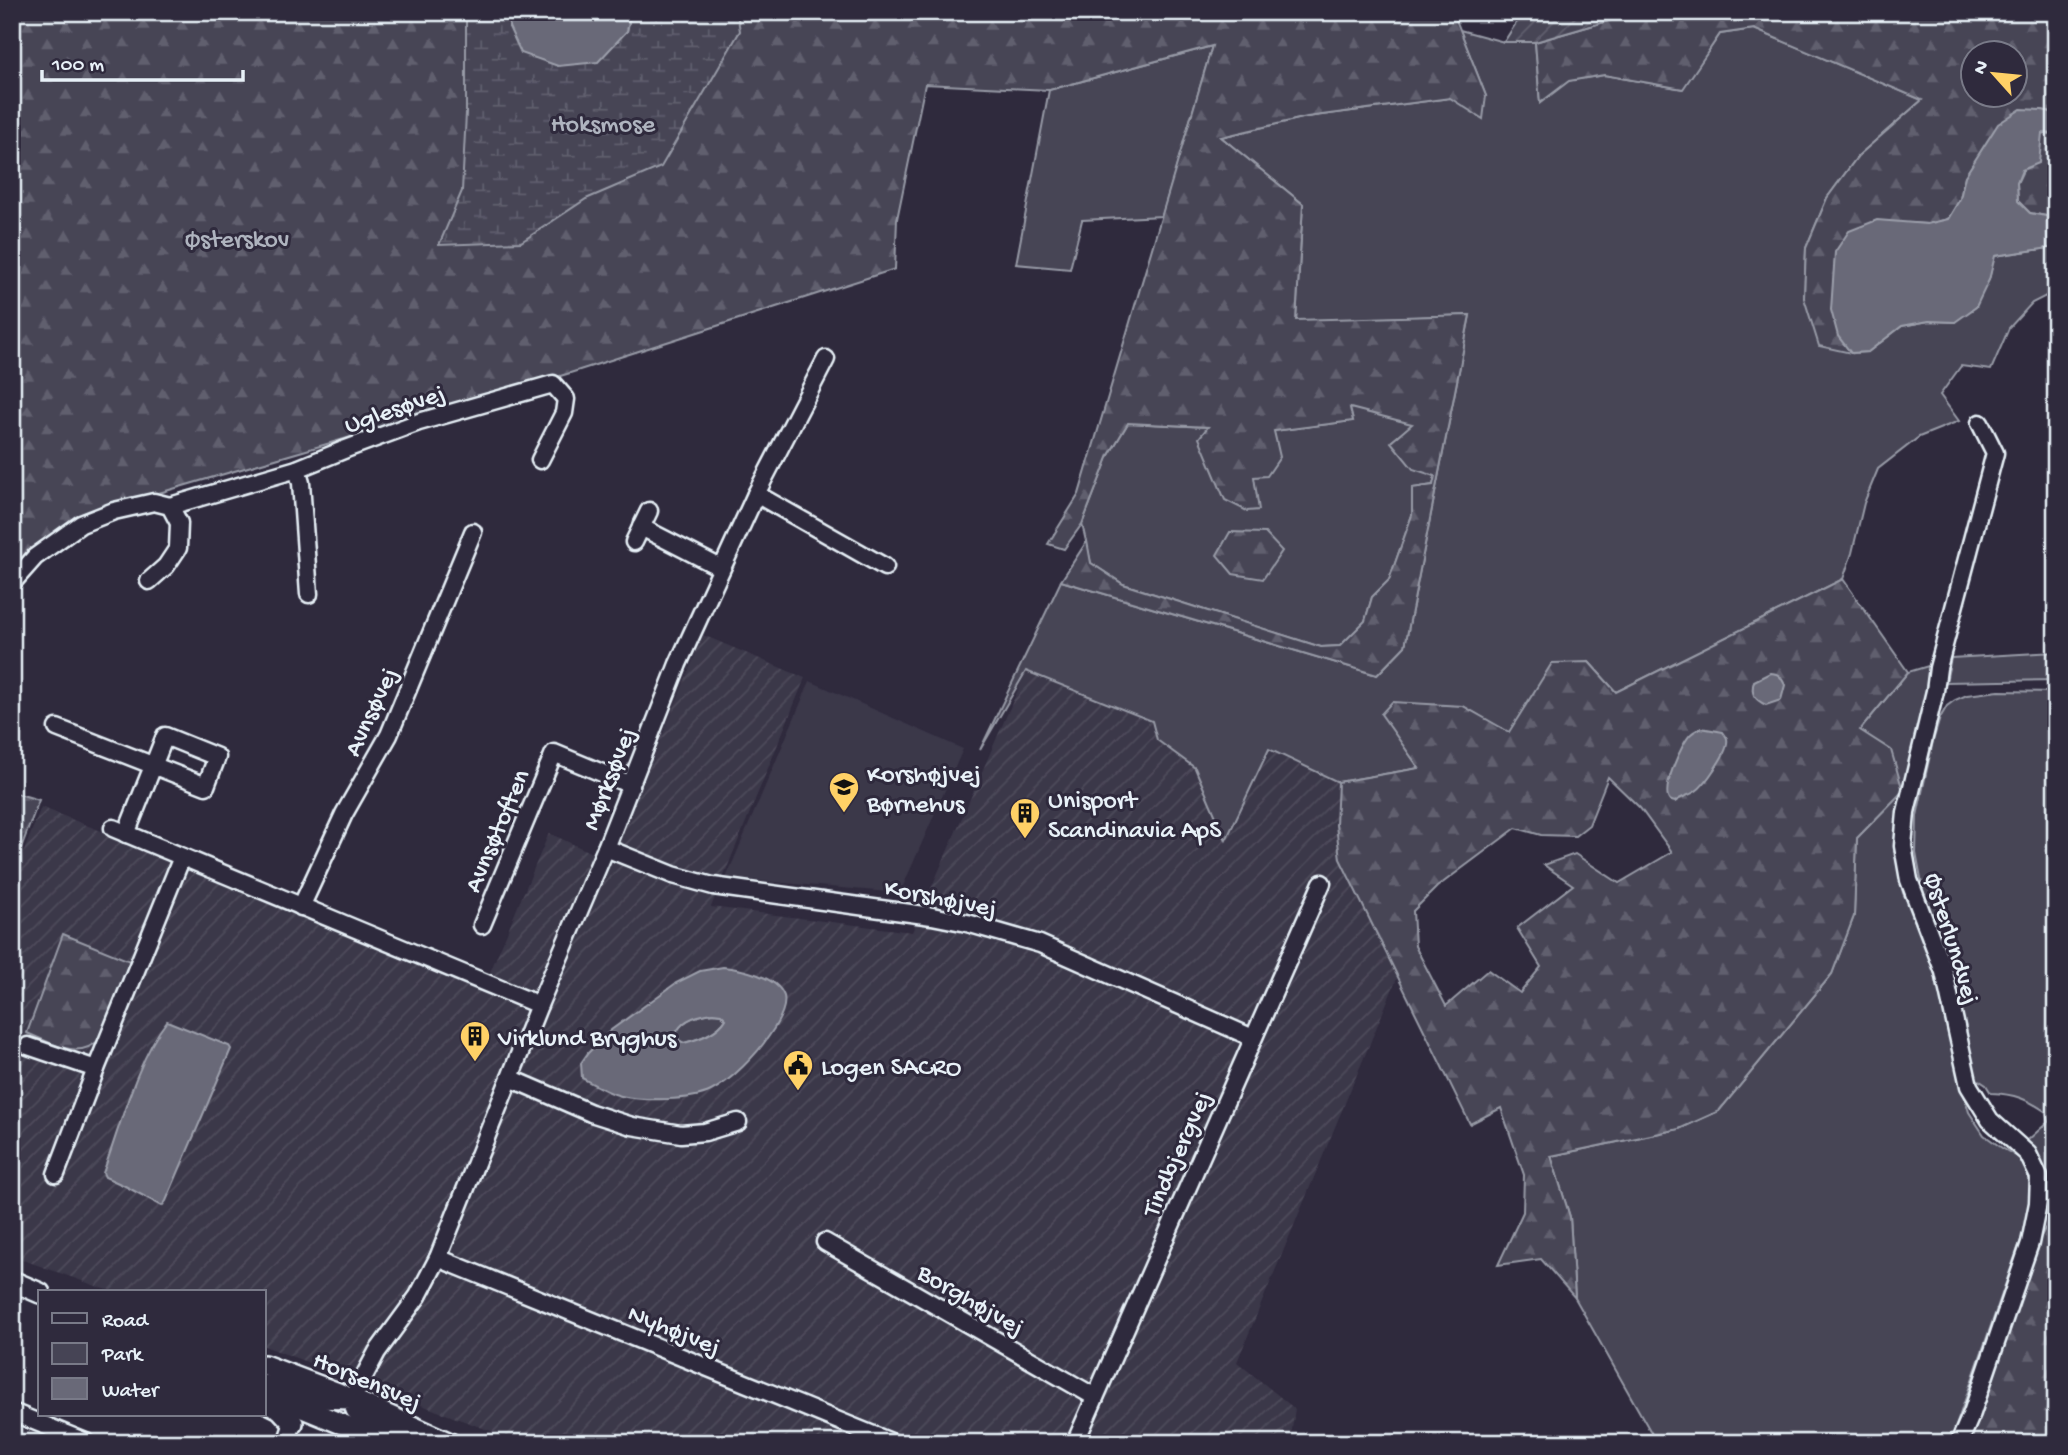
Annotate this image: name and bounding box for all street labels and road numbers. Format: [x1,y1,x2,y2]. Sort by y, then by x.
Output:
street label: Uglesøvej [341,380,450,443]
street label: Avnsøvej [339,663,407,762]
street label: Mørksøvej [577,724,645,836]
street label: Avnsøtoften [459,765,539,898]
street label: Østerlundvej [1915,870,1984,1009]
street label: Korshøjvej [881,874,999,927]
street label: Tindbjergvej [1137,1087,1221,1224]
street label: Borghøjvej [910,1258,1029,1345]
street label: Nyhøjvej [622,1300,724,1365]
street label: Horsensvej [307,1346,425,1420]

